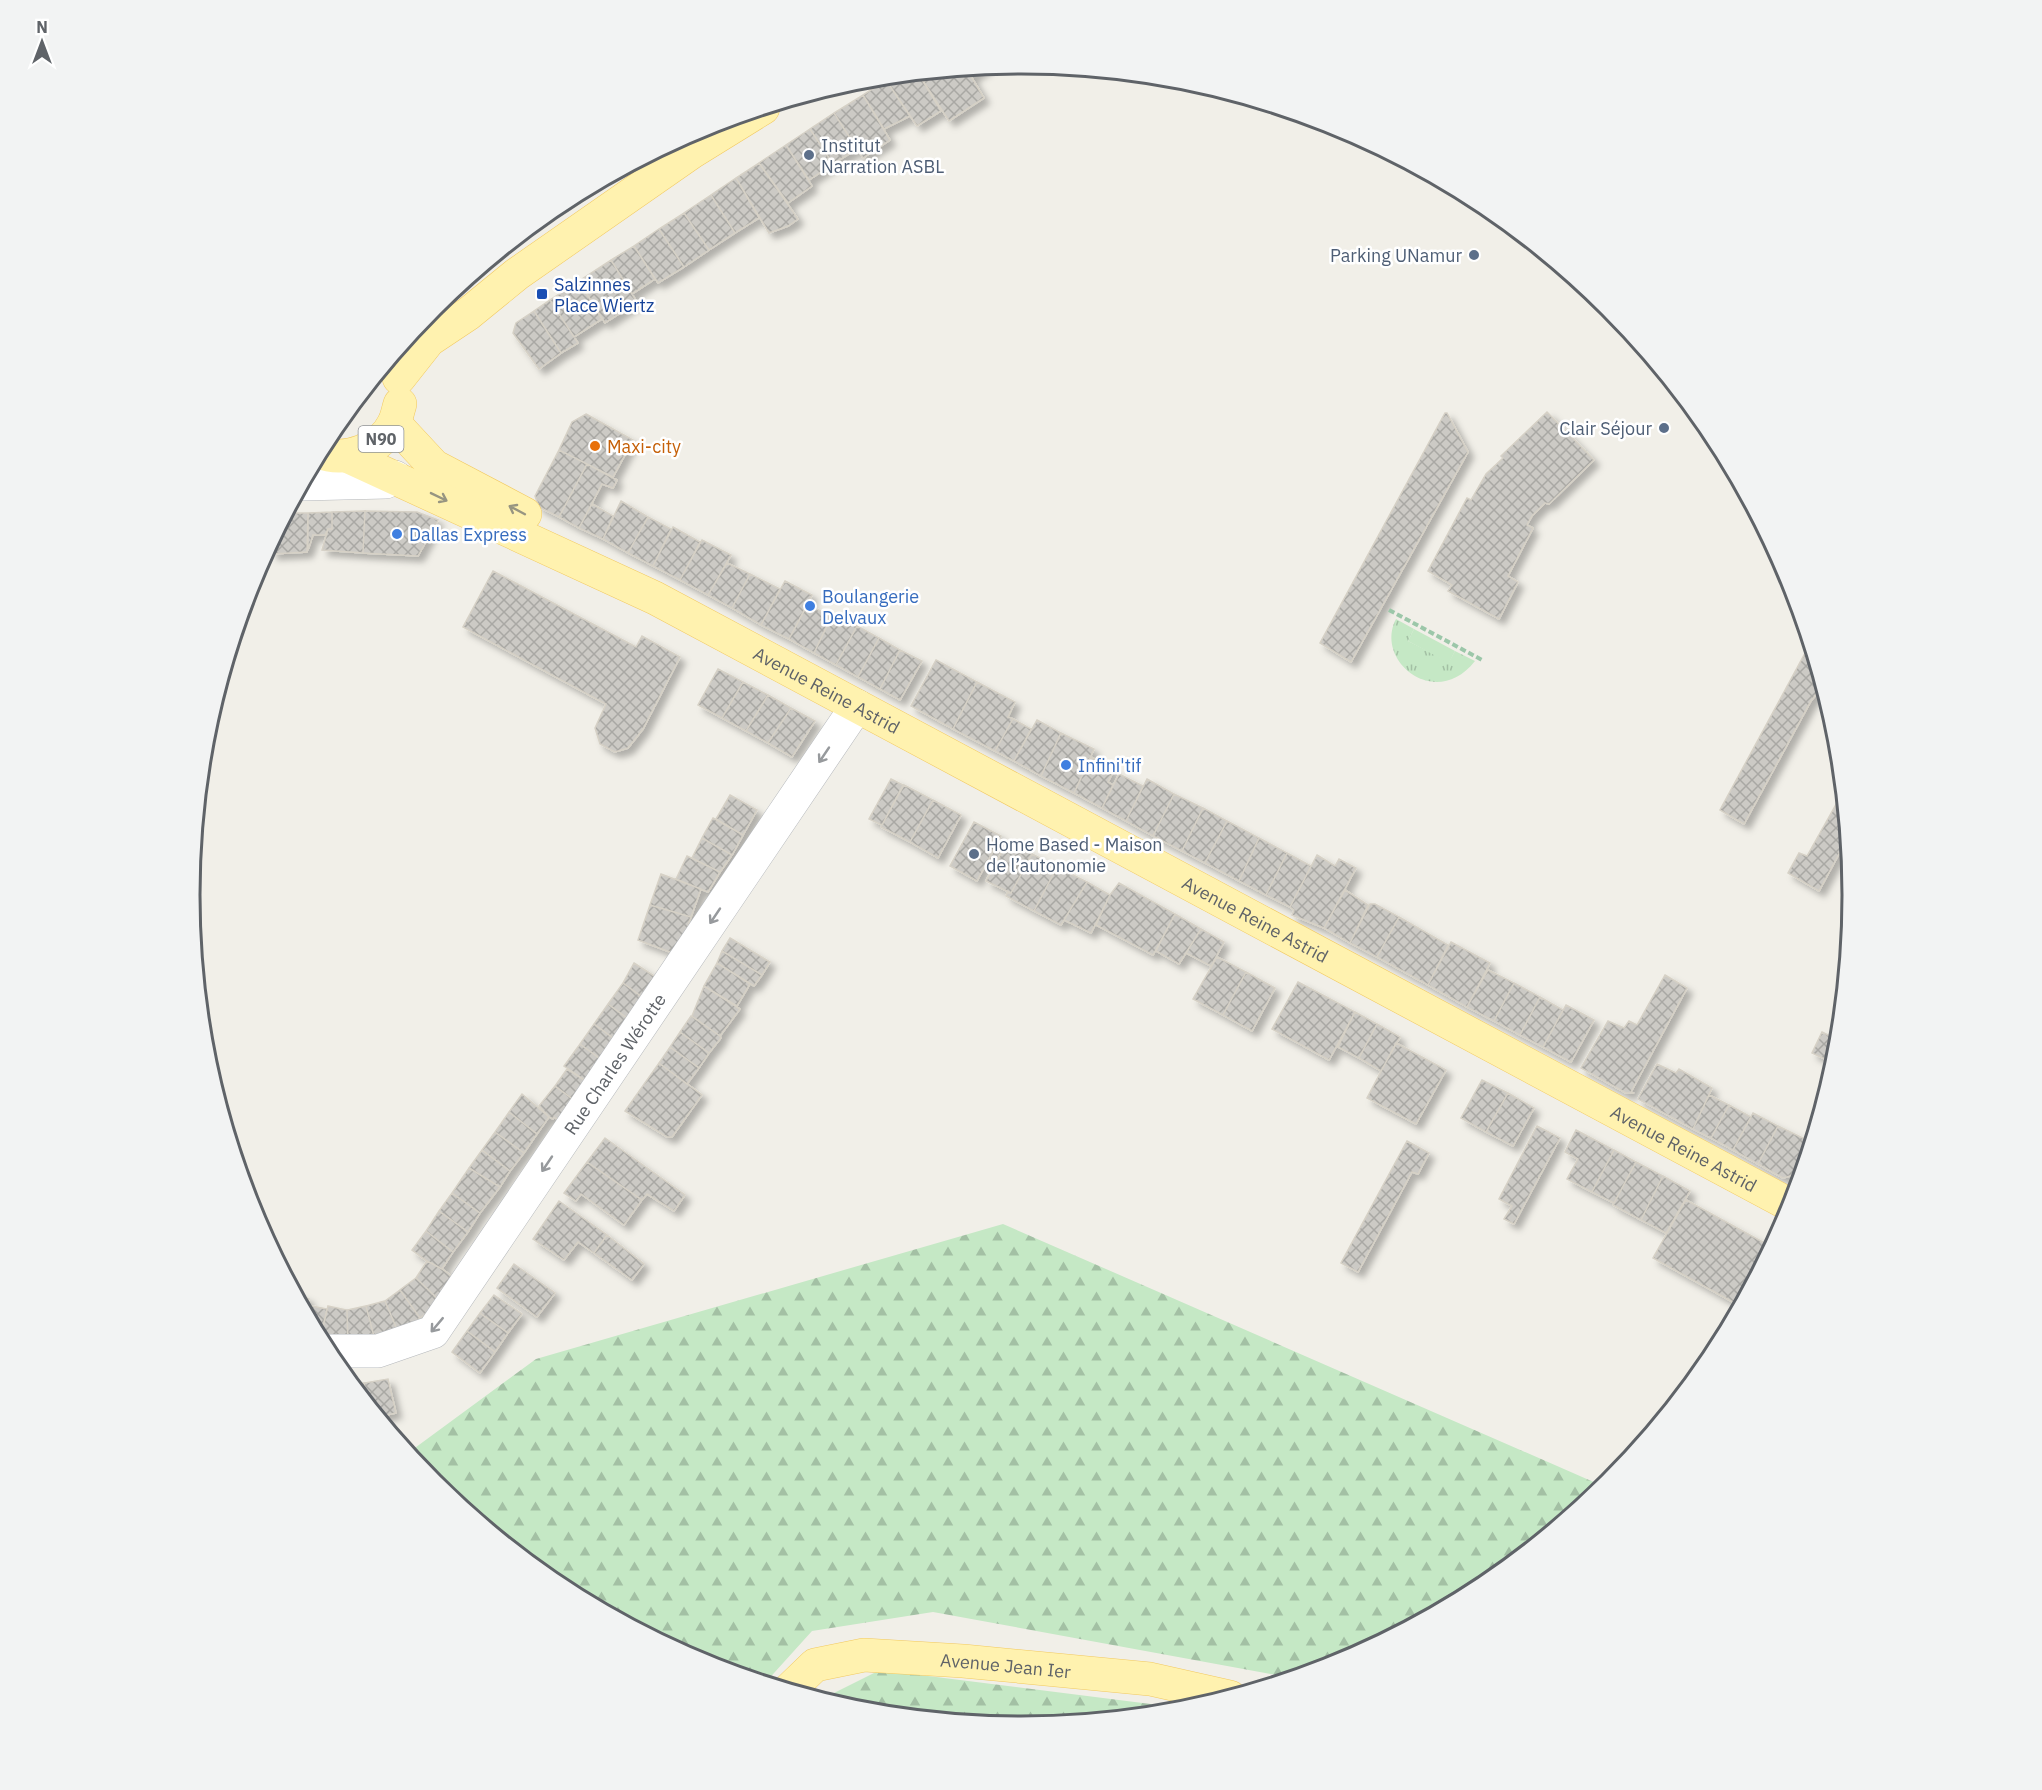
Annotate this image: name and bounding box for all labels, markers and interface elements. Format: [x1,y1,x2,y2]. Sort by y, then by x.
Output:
north arrow [12,12,72,72]
text: N [36,17,48,37]
place label: Institut Narration ASBL [821,134,944,178]
marker: Institut Narration ASBL [802,148,816,162]
place label: Parking UNamur [1330,244,1462,267]
marker: Parking UNamur [1467,248,1481,262]
place label: Salzinnes Place Wiertz [554,273,654,317]
marker: Salzinnes Place Wiertz [535,287,549,301]
place label: Clair Séjour [1559,417,1652,440]
marker: Clair Séjour [1657,421,1671,435]
road number: N90 [358,426,404,452]
place label: Maxi-city [607,435,681,458]
marker: Maxi-city [588,439,602,453]
one-way arrow [430,491,448,503]
one-way arrow [509,504,526,516]
place label: Dallas Express [409,523,527,546]
marker: Dallas Express [390,527,404,541]
place label: Boulangerie Delvaux [822,585,919,629]
marker: Boulangerie Delvaux [803,599,817,613]
street label: Avenue Reine Astrid [750,641,904,738]
one-way arrow [818,746,830,762]
place label: Infini'tif [1078,754,1142,777]
marker: Infini'tif [1059,758,1073,772]
place label: Home Based - Maison de l’autonomie [986,833,1163,877]
marker: Home Based - Maison de l’autonomie [967,847,981,861]
street label: Avenue Reine Astrid [1178,871,1332,968]
one-way arrow [709,907,721,924]
street label: Rue Charles Wérotte [559,989,671,1139]
street label: Avenue Reine Astrid [1607,1100,1761,1197]
one-way arrow [541,1156,553,1172]
one-way arrow [430,1317,443,1333]
street label: Avenue Jean Ier [939,1648,1072,1683]

